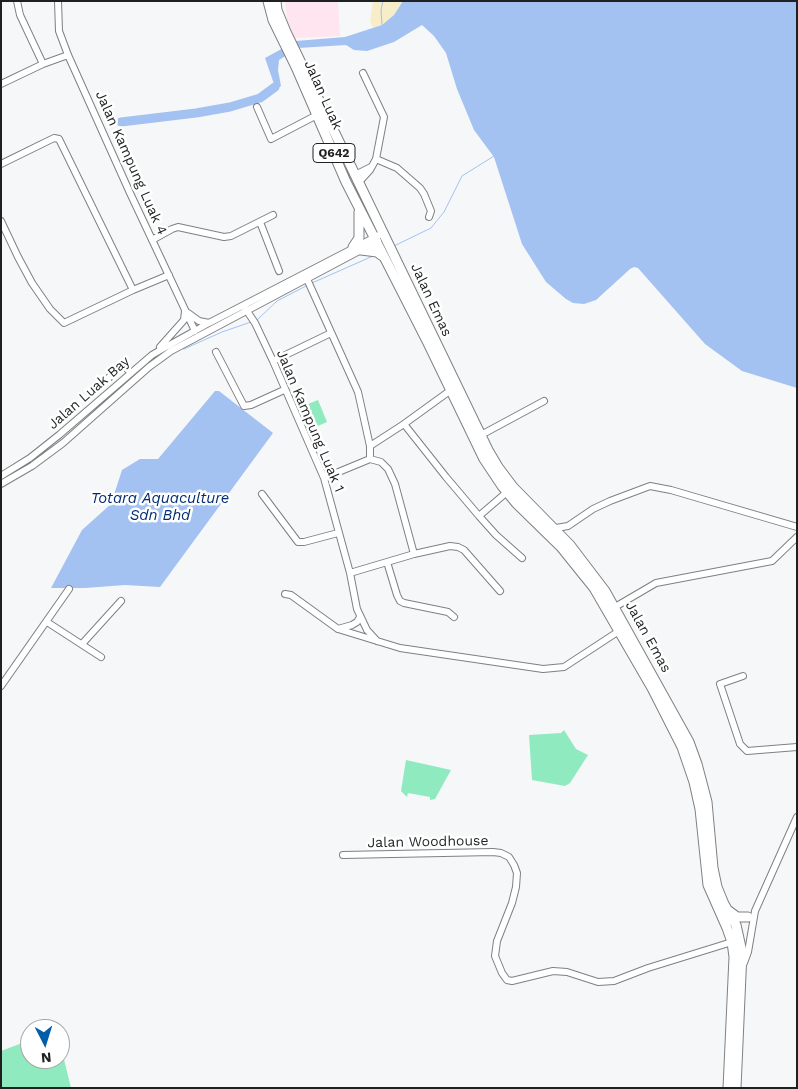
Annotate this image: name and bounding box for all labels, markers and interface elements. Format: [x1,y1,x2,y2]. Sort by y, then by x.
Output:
street label: Jalan Luak [300,58,346,132]
street label: Jalan Kampung Luak 4 [92,88,170,238]
road number: Q642 [313,144,355,162]
street label: Jalan Emas [407,261,455,339]
street label: Jalan Kampung Luak 1 [272,347,348,495]
street label: Jalan Luak Bay [45,353,133,433]
water label: Totara Aquaculture Sdn Bhd [91,490,229,525]
street label: Jalan Emas [622,598,674,676]
street label: Jalan Woodhouse [367,833,489,851]
north arrow [20,1019,70,1069]
text: N [40,1050,52,1066]

